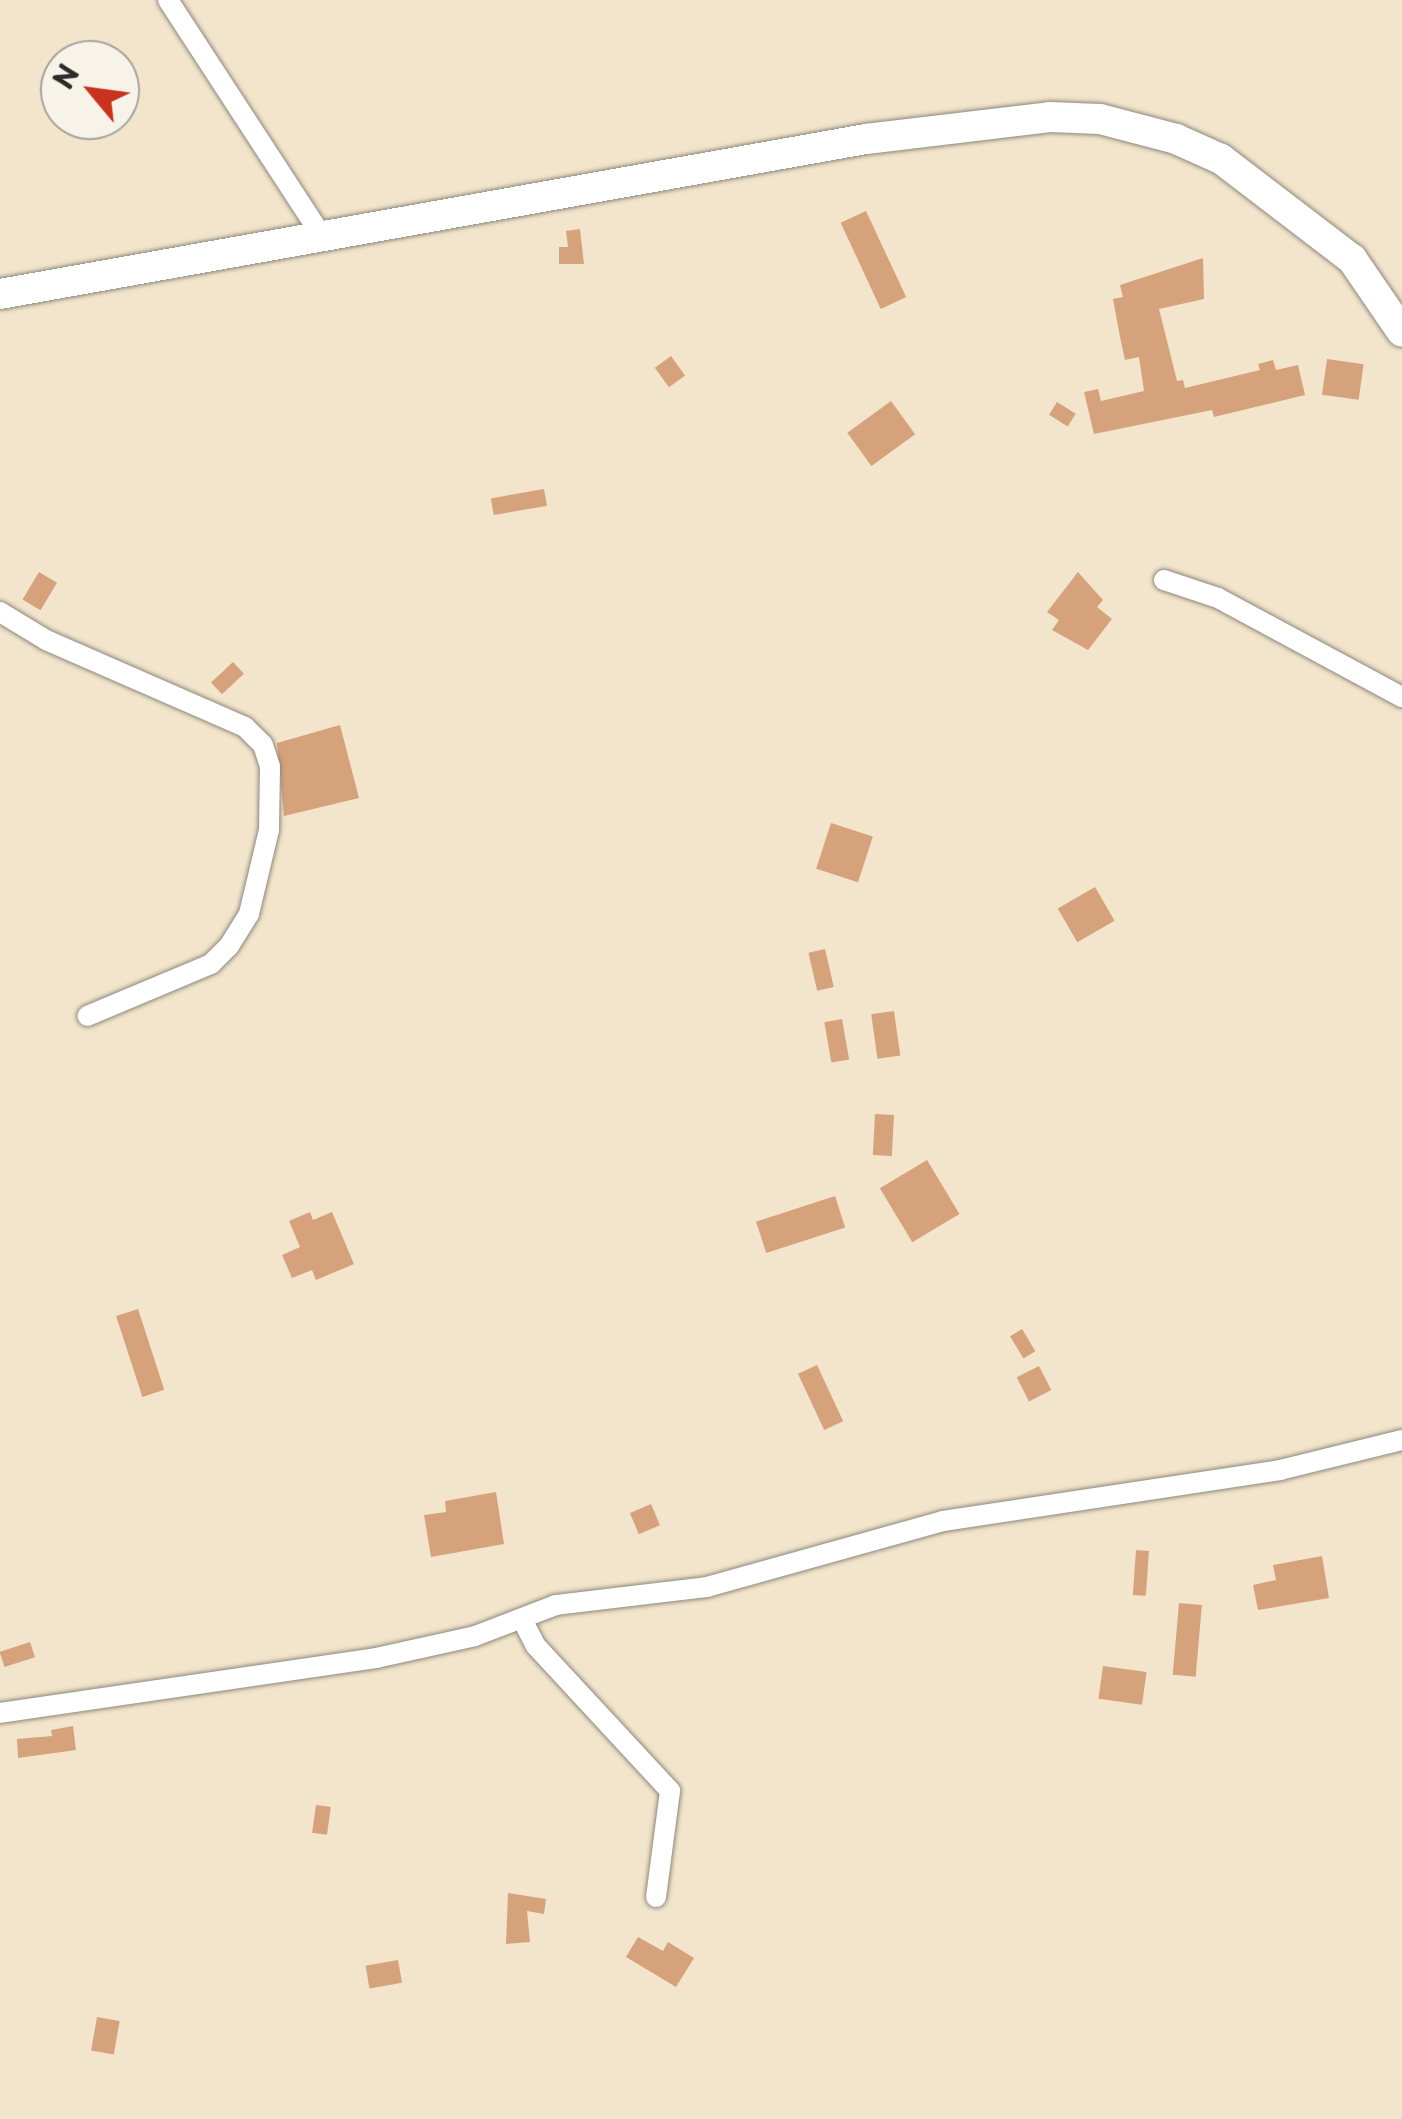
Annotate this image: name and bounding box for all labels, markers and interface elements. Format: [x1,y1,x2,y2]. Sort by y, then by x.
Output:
north arrow [40,40,140,140]
text: N [41,56,89,96]

